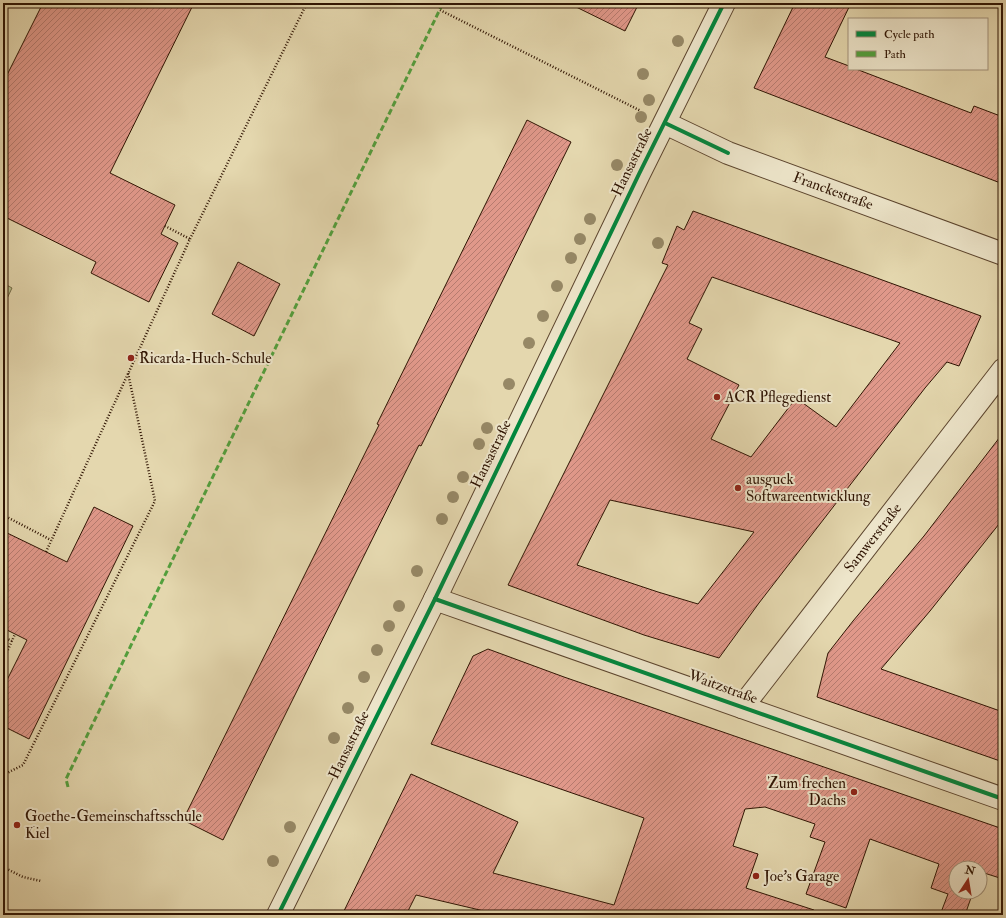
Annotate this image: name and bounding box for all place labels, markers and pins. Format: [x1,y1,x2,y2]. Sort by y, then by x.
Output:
place label: Ricarda-Huch-Schule [139,349,271,368]
marker: Ricarda-Huch-Schule [126,353,136,363]
place label: ACR Pflegedienst [724,388,831,407]
marker: ACR Pflegedienst [712,392,722,402]
place label: ausguck Softwareentwicklung [746,470,871,506]
marker: ausguck Softwareentwicklung [733,483,743,493]
place label: Zum frechen Dachs [768,774,846,810]
marker: Zum frechen Dachs [849,787,859,797]
place label: Goethe-Gemeinschaftsschule Kiel [25,807,202,843]
marker: Goethe-Gemeinschaftsschule Kiel [12,820,22,830]
place label: Joe's Garage [763,867,839,887]
marker: Joe's Garage [751,871,761,881]

